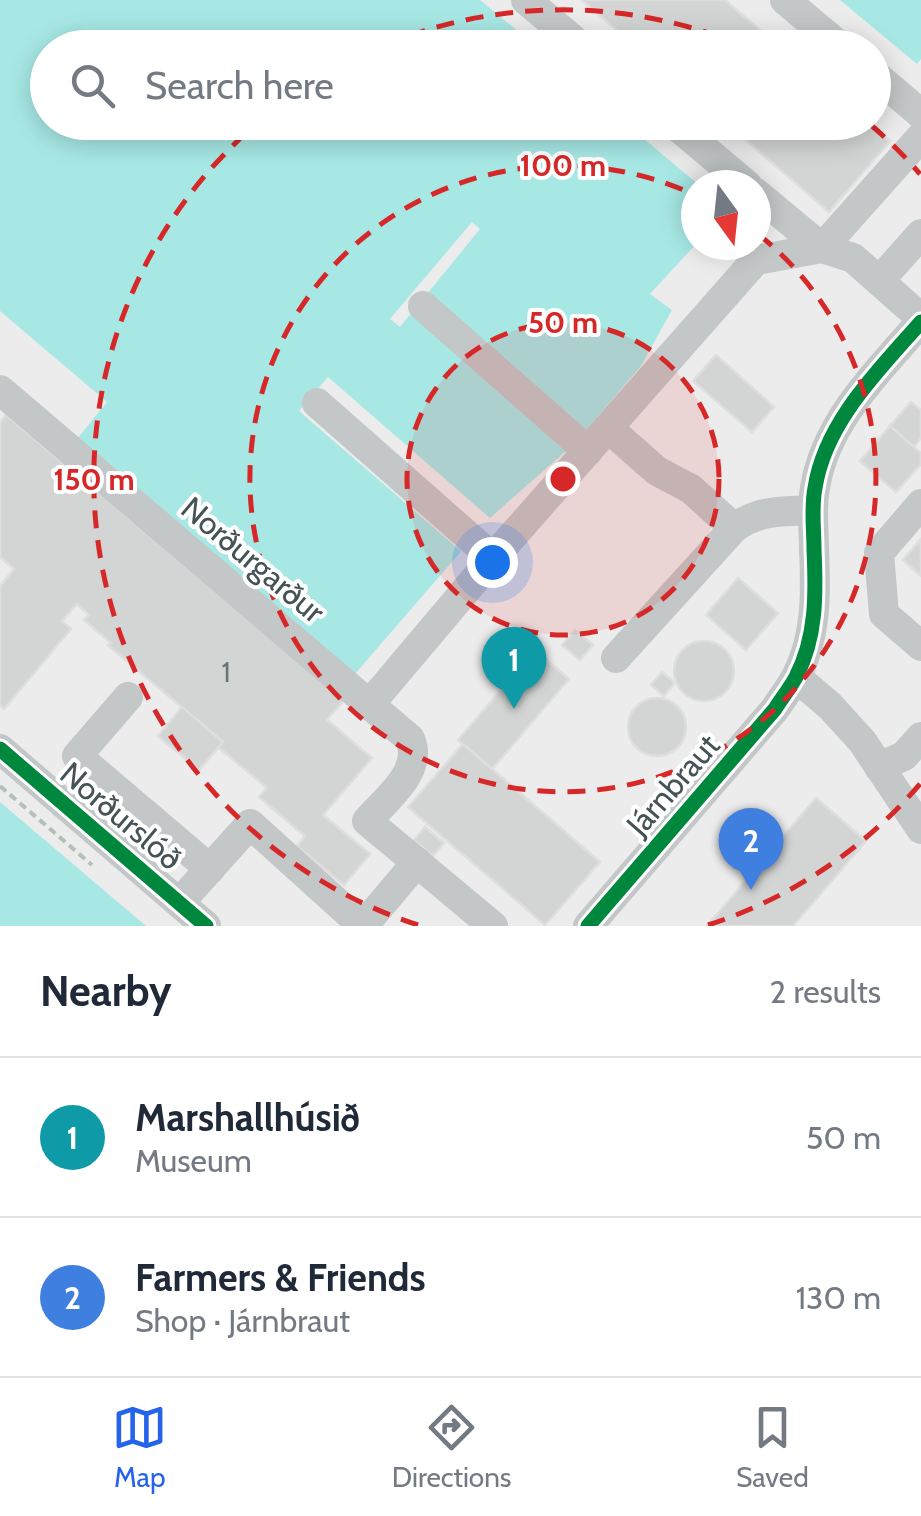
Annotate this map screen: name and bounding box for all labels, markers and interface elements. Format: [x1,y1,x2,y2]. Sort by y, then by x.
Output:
search box [30,30,891,140]
icon: search [65,58,120,113]
text: Search here [145,62,334,109]
text: 100 m [520,147,606,184]
north arrow [681,170,771,260]
text: 50 m [528,304,598,341]
text: 150 m [53,461,135,498]
centre of rings [545,461,581,497]
street label: Norðurgarður [174,488,334,632]
your location [467,537,518,588]
pin: 1 [482,626,546,709]
house number: 1 [221,655,231,689]
street label: Járnbraut [617,726,727,844]
street label: Norðurslóð [53,753,190,878]
pin: 2 [718,808,784,890]
text: Nearby [40,965,172,1017]
text: 2 results [770,972,881,1011]
text: Marshallhúsið [135,1094,360,1141]
text: 1 [67,1118,78,1157]
text: 50 m [806,1118,881,1157]
text: Museum [135,1141,252,1180]
text: Farmers & Friends [135,1254,426,1301]
text: 2 [64,1278,81,1317]
text: 130 m [796,1278,881,1317]
text: Shop · Járnbraut [135,1301,350,1340]
tab: Map [112,1400,167,1494]
tab: Directions [392,1400,511,1494]
tab: Saved [736,1400,809,1494]

